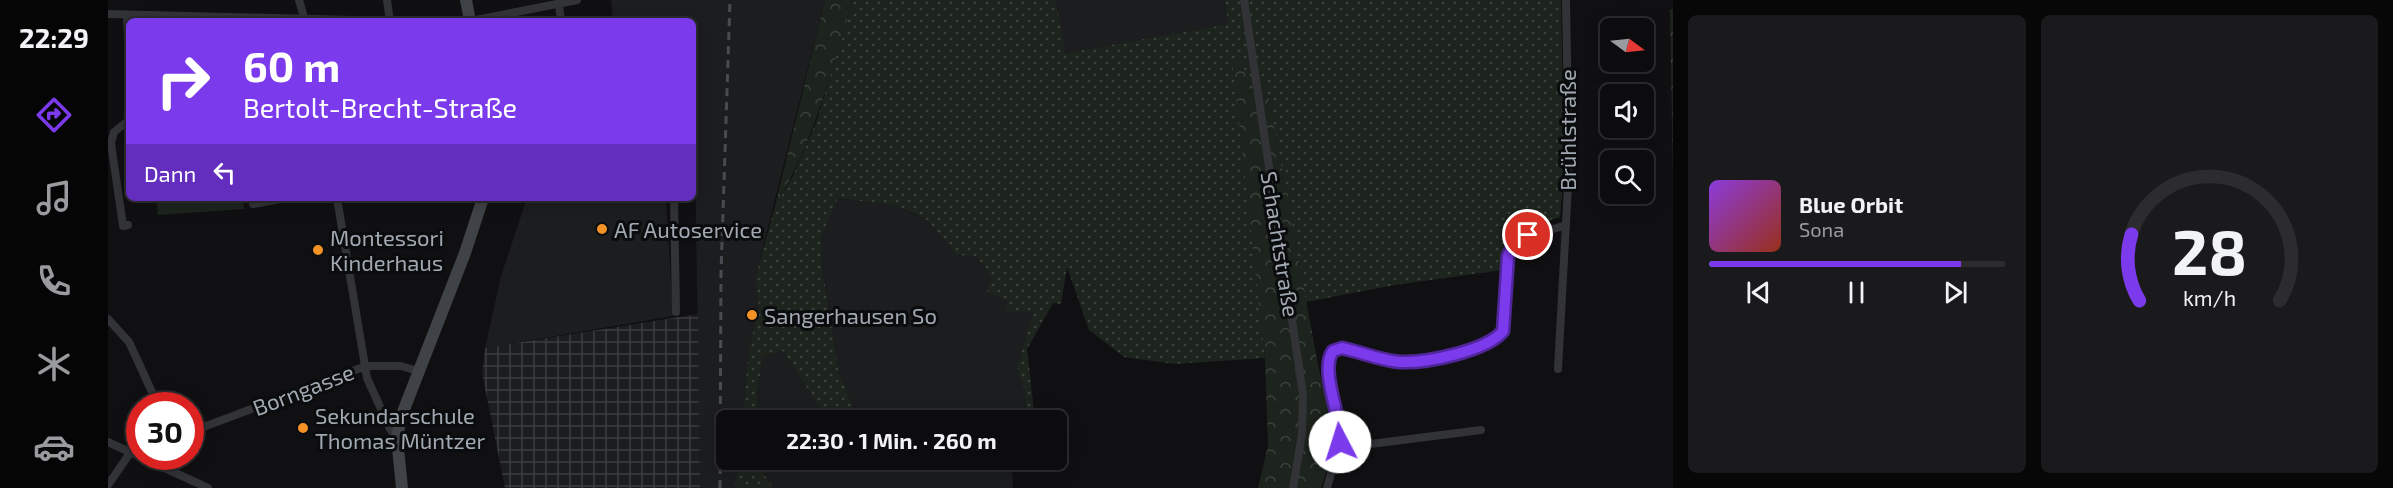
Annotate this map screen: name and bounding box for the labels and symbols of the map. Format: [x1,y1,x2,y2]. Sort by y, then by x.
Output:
north arrow [1600,18,1654,72]
street label: Brühlstraße [1554,69,1580,191]
street label: Schachtstraße [1257,169,1305,319]
pin [1502,209,1553,260]
place label: AF Autoservice [614,216,762,242]
marker: AF Autoservice [595,222,609,236]
place label: Montessori Kinderhaus [330,224,444,275]
marker: Montessori Kinderhaus [311,243,325,257]
place label: Sangerhausen So [764,302,937,328]
marker: Sangerhausen So [745,308,759,322]
street label: Borngasse [249,358,357,420]
speed limit sign: 30 [126,392,204,470]
place label: Sekundarschule Thomas Müntzer [315,402,486,453]
position arrow [1308,410,1372,474]
marker: Sekundarschule Thomas Müntzer [296,421,310,435]

